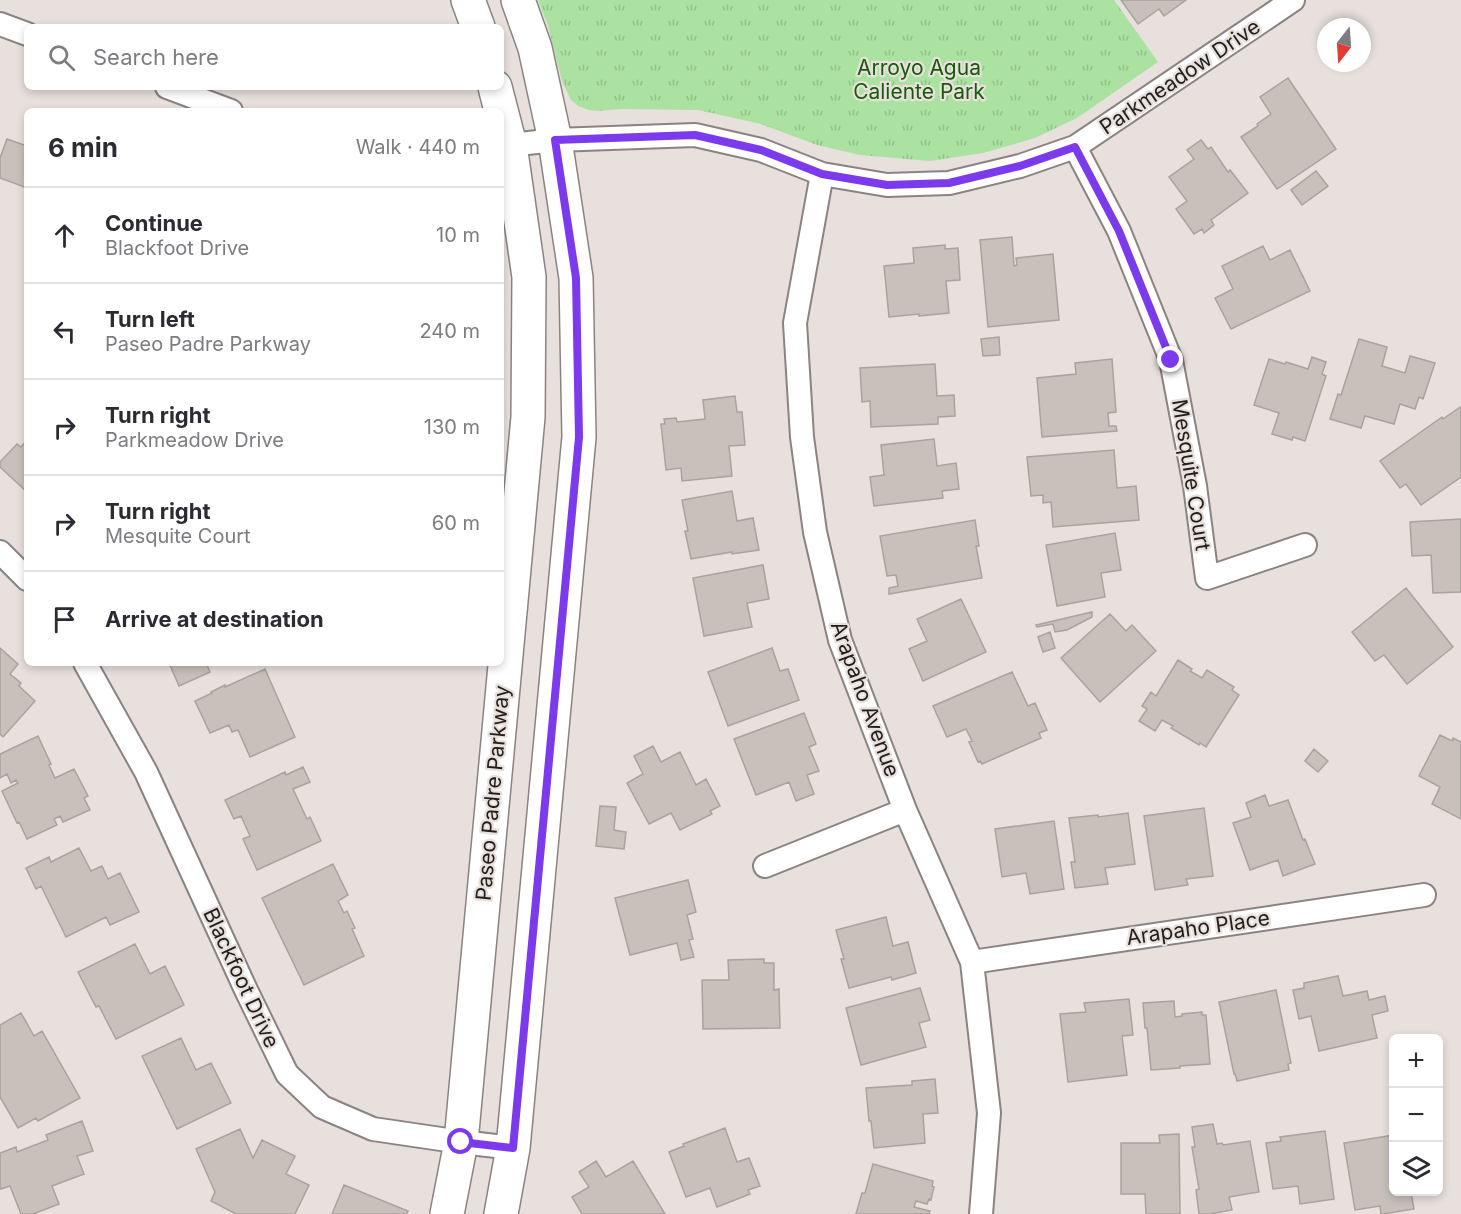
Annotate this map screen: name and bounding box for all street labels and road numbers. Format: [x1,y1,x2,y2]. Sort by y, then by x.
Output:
street label: Parkmeadow Drive [1095,14,1265,139]
street label: Mesquite Court [1167,397,1216,553]
street label: Arapaho Avenue [826,618,905,780]
street label: Paseo Padre Parkway [471,684,514,902]
street label: Blackfoot Drive [198,904,285,1052]
street label: Arapaho Place [1125,905,1271,950]

